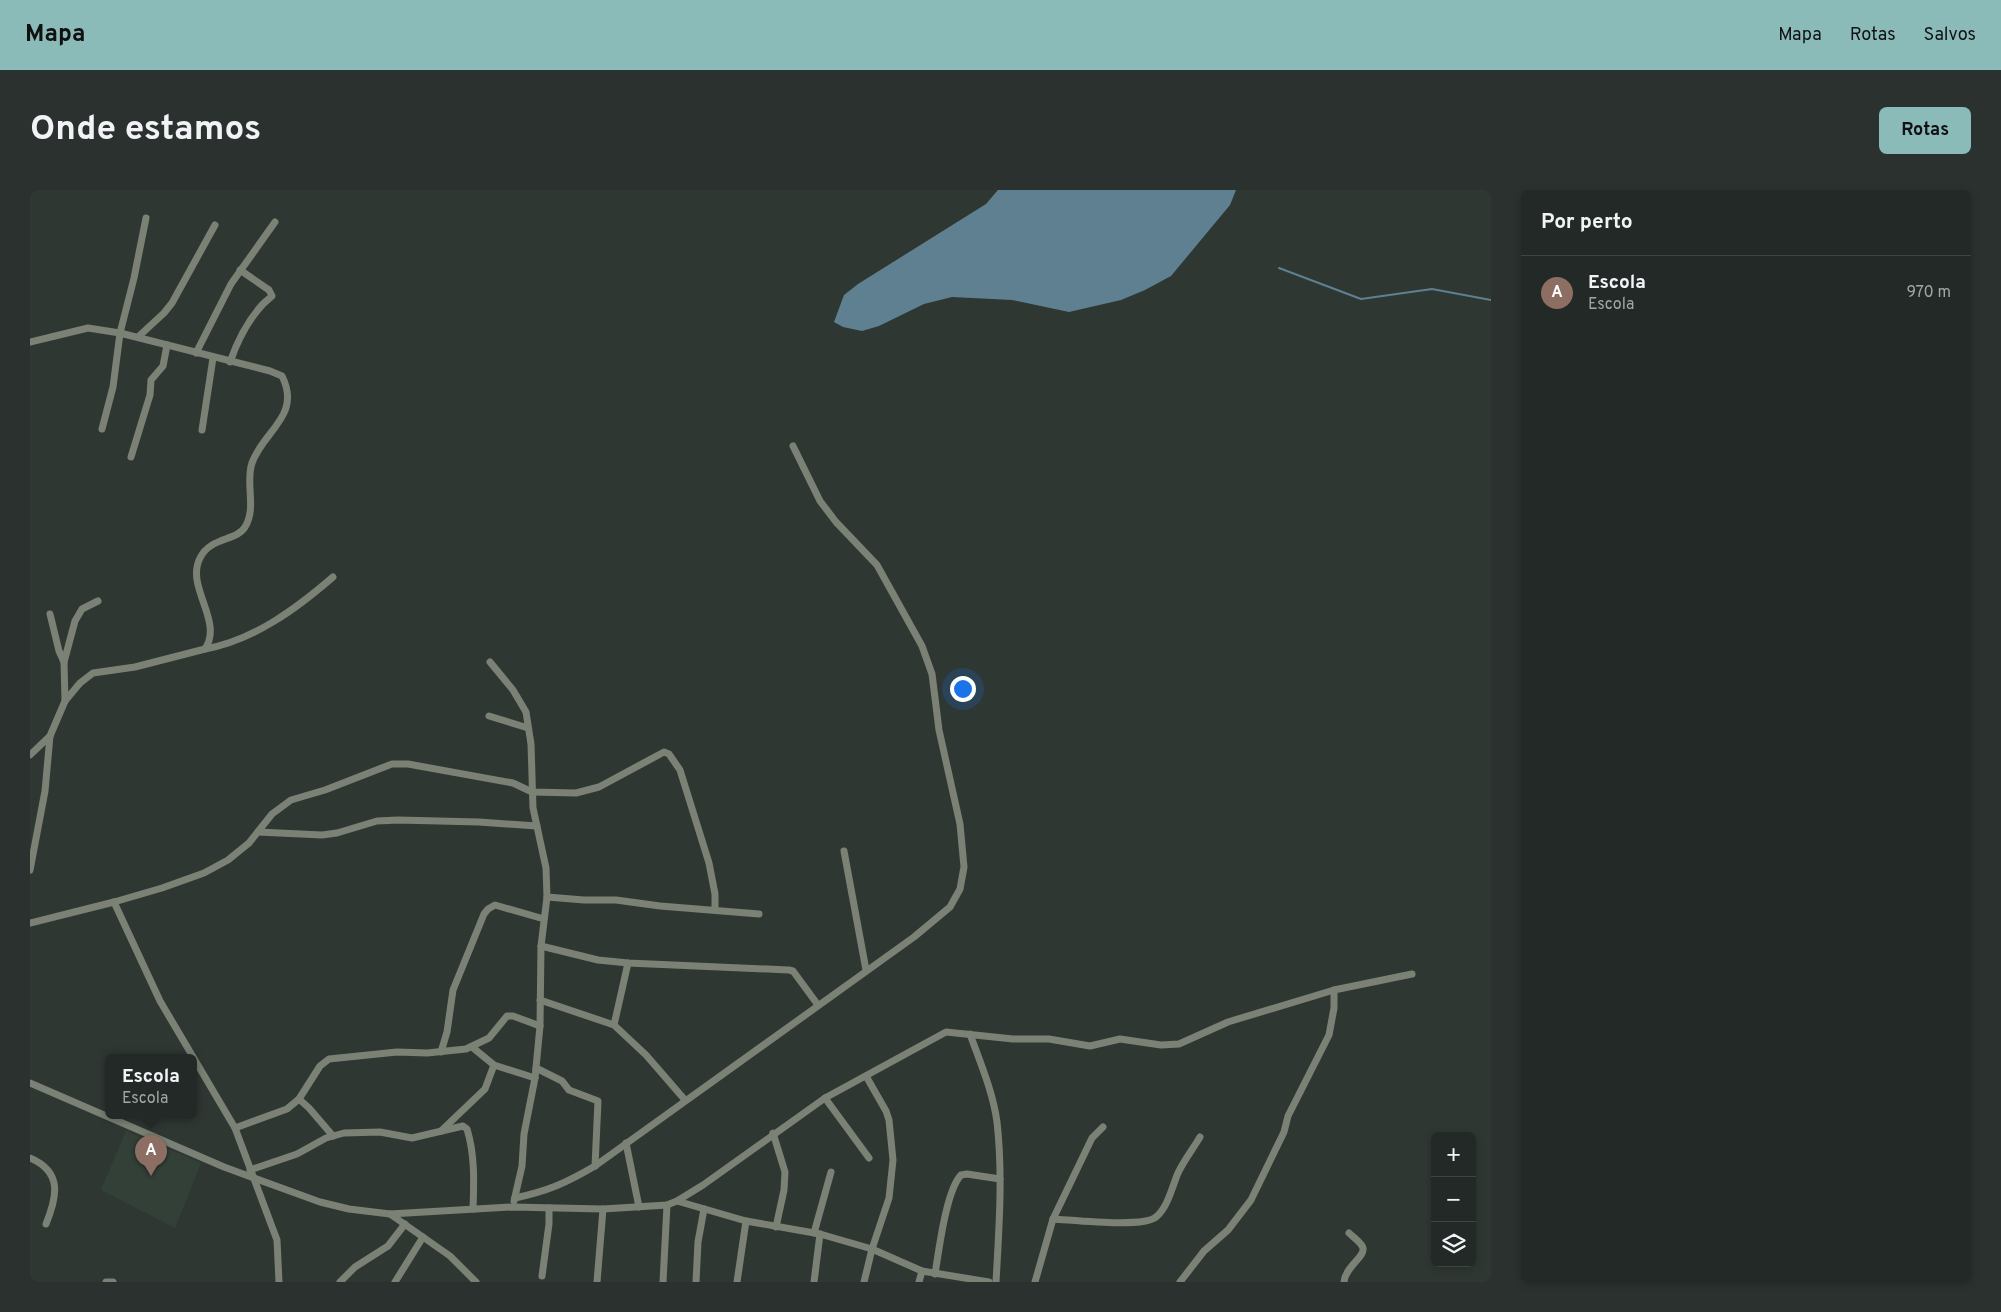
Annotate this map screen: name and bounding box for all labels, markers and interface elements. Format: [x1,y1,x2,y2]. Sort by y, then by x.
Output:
text: Mapa [25,20,85,50]
text: Mapa [1778,24,1822,47]
text: Rotas [1850,24,1896,47]
text: Salvos [1924,24,1976,47]
button: Rotas [1879,107,1971,154]
text: Onde estamos [30,108,261,152]
text: Por perto [1541,209,1633,236]
text: Escola [1588,271,1646,295]
text: A [1551,283,1563,303]
text: 970 m [1906,283,1951,303]
text: Escola [1588,295,1634,315]
your location [950,676,976,702]
popup [105,1054,197,1119]
text: Escola [122,1065,180,1089]
text: Escola [122,1089,168,1109]
map controls [1431,1132,1476,1267]
button: + [1431,1132,1476,1177]
pin: A [135,1135,167,1176]
button: − [1431,1177,1476,1222]
button: layers [1431,1222,1476,1267]

